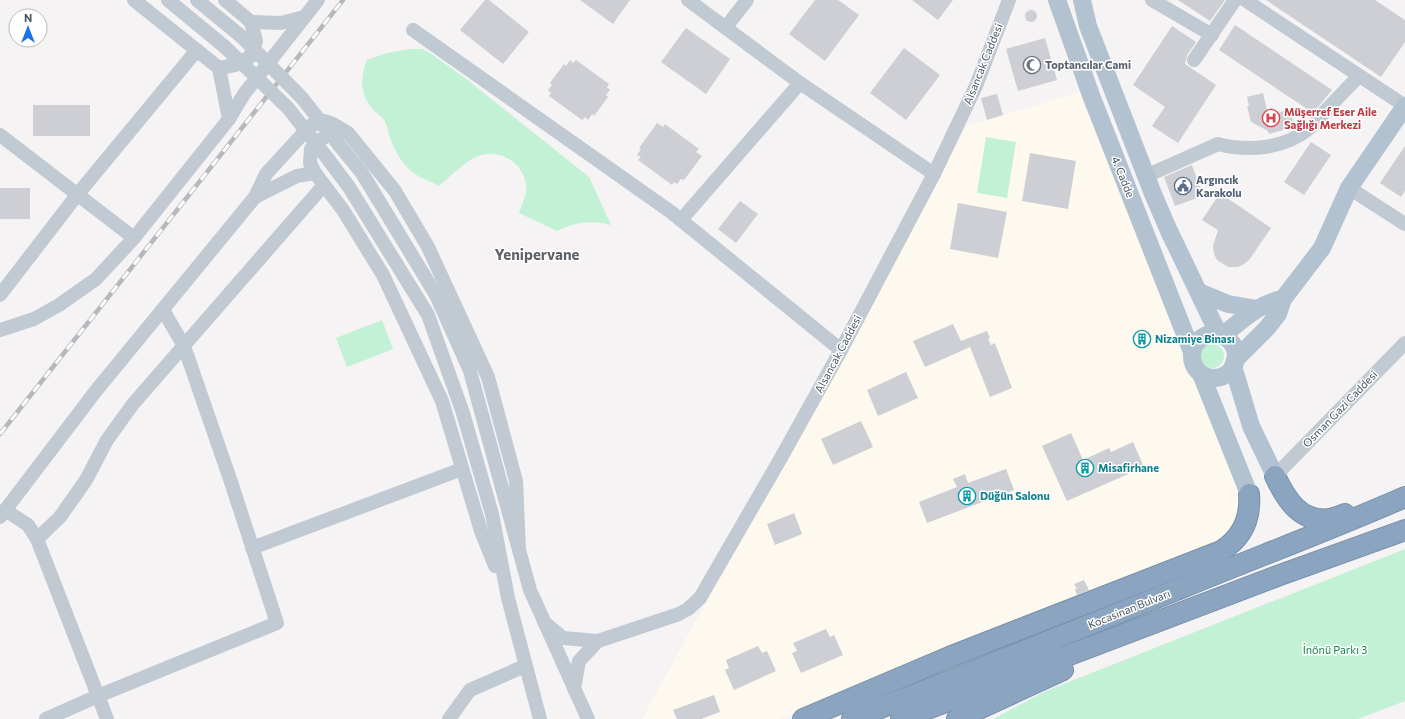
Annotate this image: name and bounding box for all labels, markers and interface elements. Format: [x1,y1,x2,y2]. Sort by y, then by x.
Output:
north arrow [8,8,48,48]
text: N [24,11,32,24]
street label: Alsancak Caddesi [960,21,1005,106]
mosque icon: Toptancılar Cami [1022,55,1042,75]
place label: Toptancılar Cami [1045,58,1131,71]
place label: Müşerref Eser Aile Sağlığı Merkezi [1284,105,1377,131]
hospital icon: Müşerref Eser Aile Sağlığı Merkezi [1261,108,1281,128]
street label: 4. Cadde [1109,154,1138,199]
place label: Argıncık Karakolu [1196,173,1242,199]
public building icon: Argıncık Karakolu [1173,176,1193,196]
district label: Yenipervane [495,245,580,263]
street label: Alsancak Caddesi [812,312,864,395]
building icon: Nizamiye Binası [1132,329,1152,349]
place label: Nizamiye Binası [1155,332,1235,345]
street label: Osman Gazi Caddesi [1300,367,1380,450]
building icon: Misafirhane [1075,458,1095,478]
place label: Misafirhane [1098,461,1159,474]
building icon: Düğün Salonu [957,486,977,506]
place label: Düğün Salonu [980,489,1050,502]
street label: Kocasinan Bulvarı [1086,586,1172,631]
park label: İnönü Parkı 3 [1303,642,1367,656]

